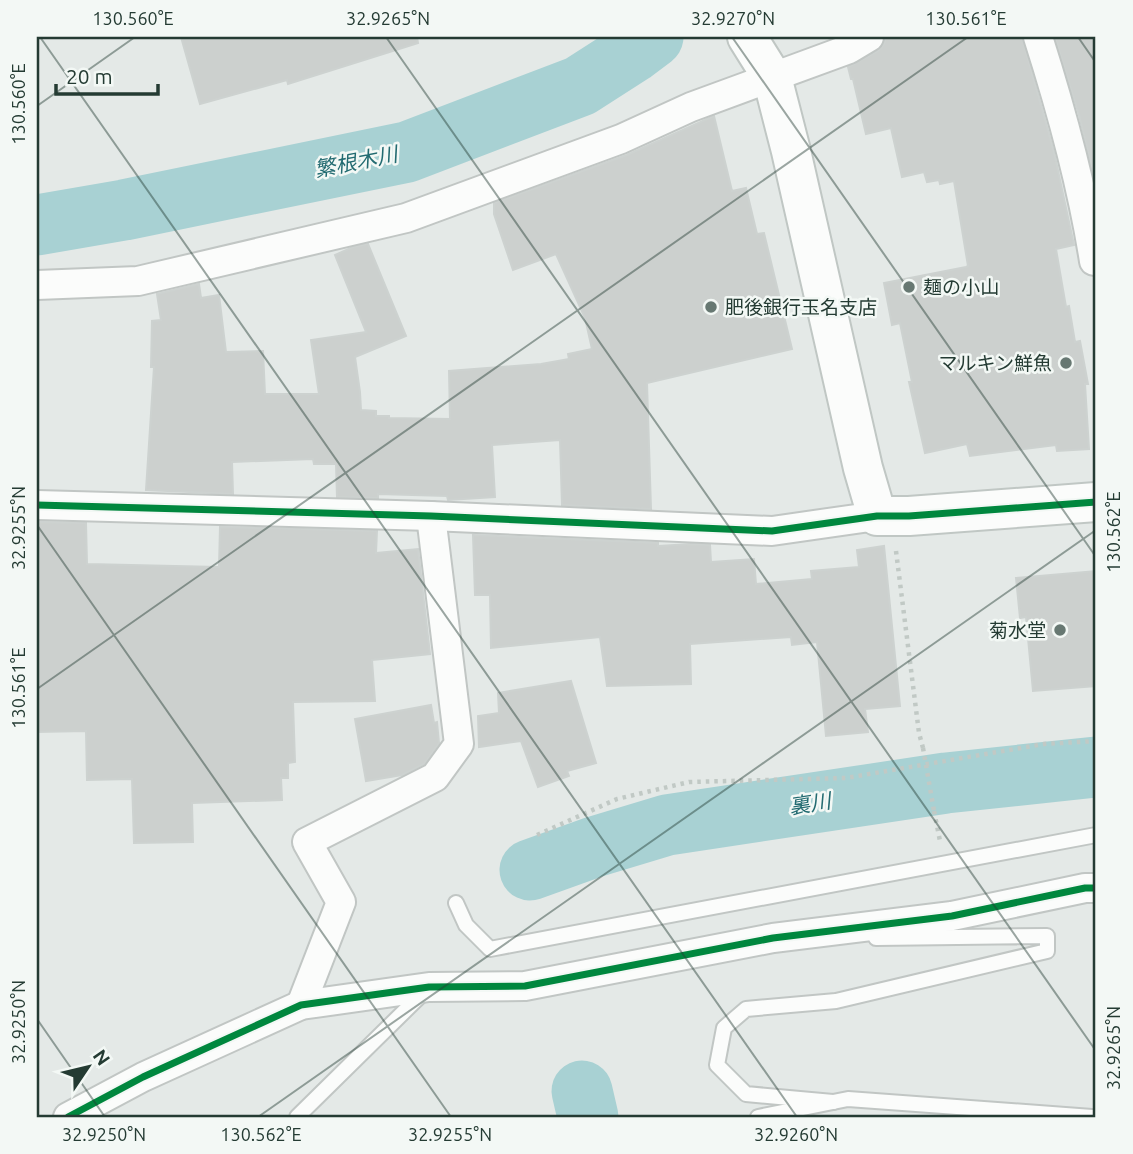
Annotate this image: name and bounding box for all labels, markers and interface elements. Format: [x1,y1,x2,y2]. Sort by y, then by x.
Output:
text: 130.560°E [92,8,174,28]
text: 32.9265°N [346,8,430,28]
text: 32.9270°N [691,8,775,28]
text: 130.561°E [925,8,1007,28]
scale bar [56,52,158,96]
text: 130.560°E [8,63,28,145]
text: 20 m [66,64,113,88]
water label: 繁根木川 [312,141,401,181]
place label: 麺の小山 [923,276,999,298]
marker: 麺の小山 [901,279,917,295]
place label: 肥後銀行玉名支店 [725,296,877,318]
marker: 肥後銀行玉名支店 [703,299,719,315]
place label: マルキン鮮魚 [939,352,1052,374]
marker: マルキン鮮魚 [1058,355,1074,371]
text: 32.9255°N [8,486,28,570]
text: 130.562°E [1103,491,1123,573]
place label: 菊水堂 [989,619,1046,641]
marker: 菊水堂 [1052,622,1068,638]
text: 130.561°E [8,647,28,729]
water label: 裏川 [787,788,834,818]
text: 32.9250°N [8,980,28,1064]
text: 32.9265°N [1103,1006,1123,1090]
north arrow [52,1032,122,1102]
text: N [89,1045,115,1069]
text: 32.9250°N [62,1124,146,1144]
text: 130.562°E [220,1124,302,1144]
text: 32.9255°N [408,1124,492,1144]
text: 32.9260°N [754,1124,838,1144]

